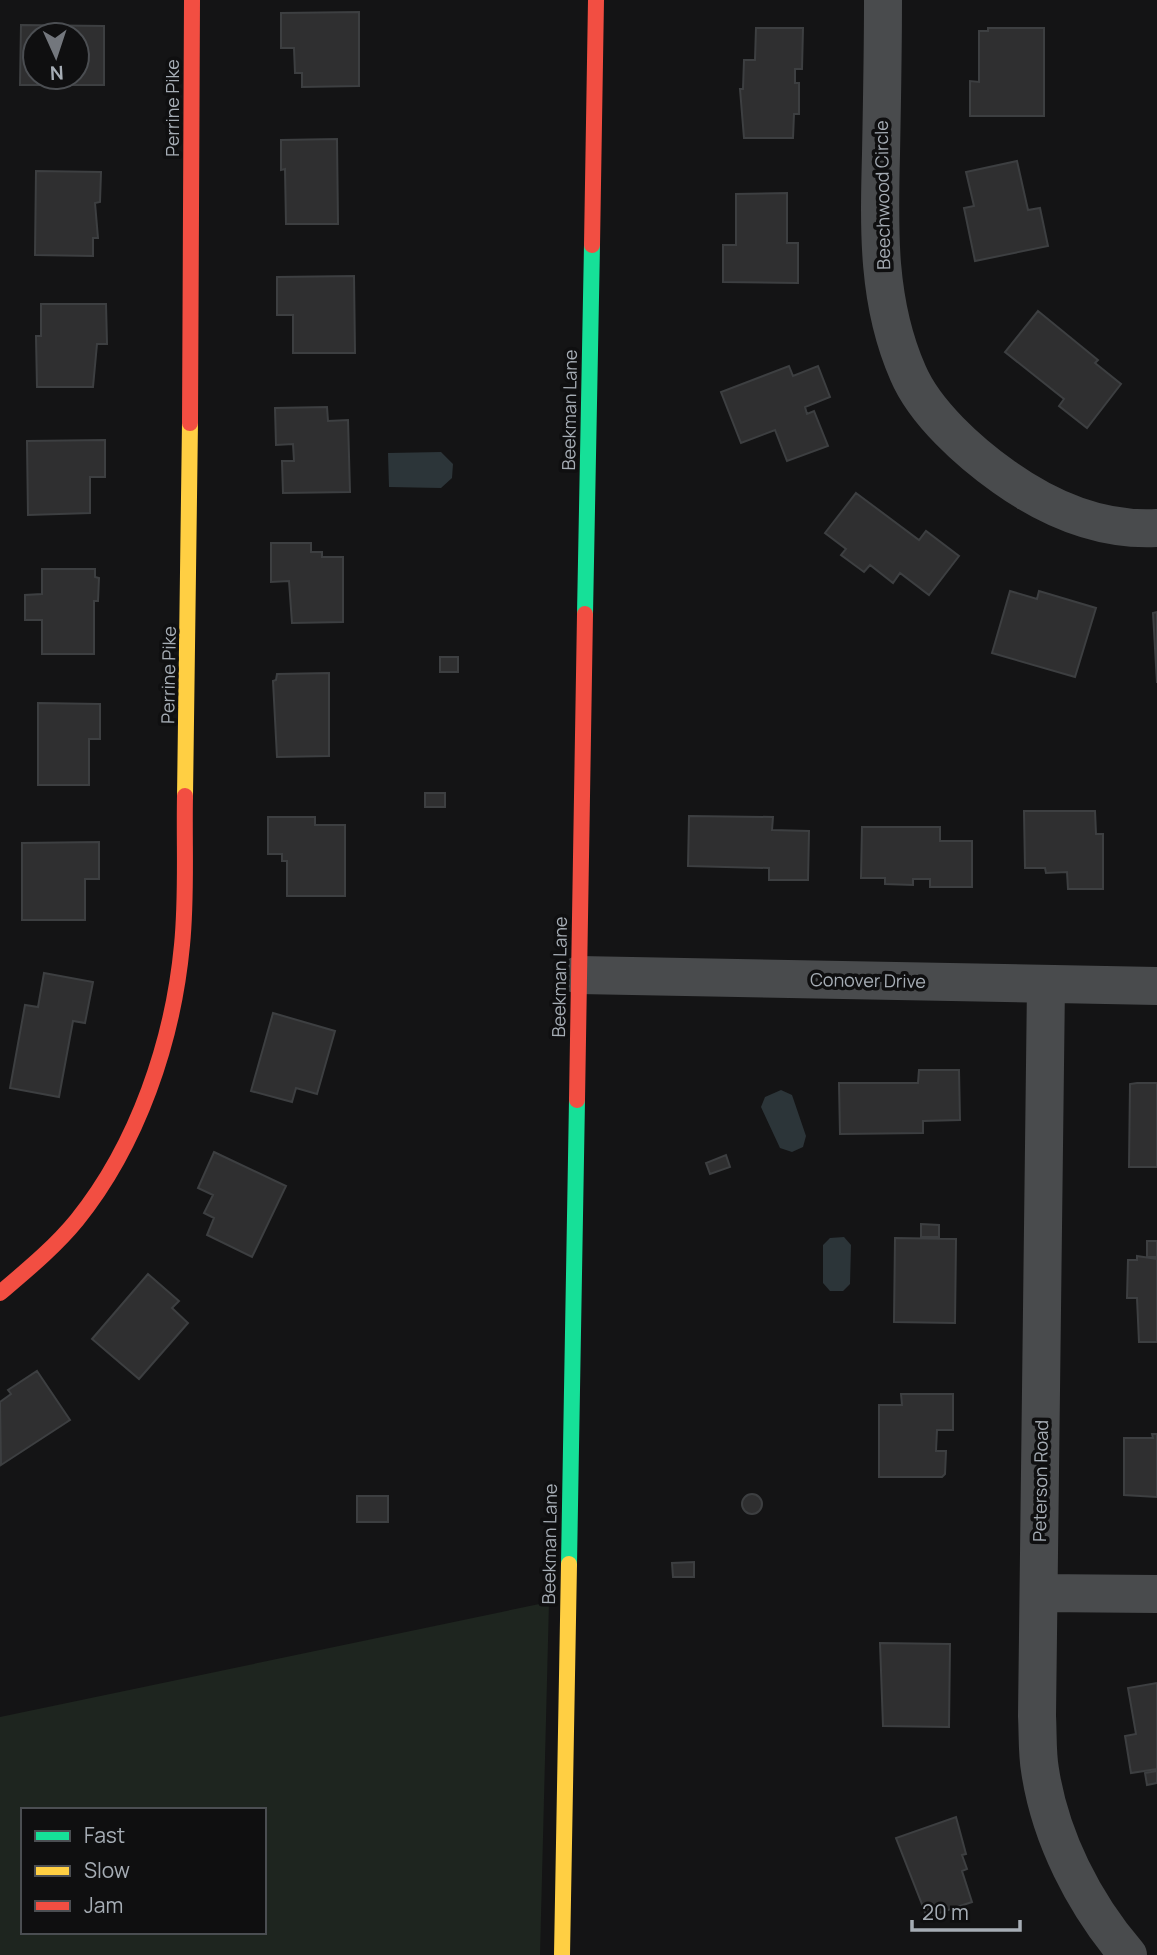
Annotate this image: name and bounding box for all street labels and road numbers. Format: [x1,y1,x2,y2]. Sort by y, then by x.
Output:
street label: Perrine Pike [160,59,184,157]
street label: Beechwood Circle [869,120,895,270]
street label: Beekman Lane [556,349,582,471]
street label: Perrine Pike [155,626,181,724]
street label: Beekman Lane [546,916,572,1038]
street label: Conover Drive [810,967,926,993]
street label: Peterson Road [1027,1420,1053,1542]
street label: Beekman Lane [536,1483,562,1605]

